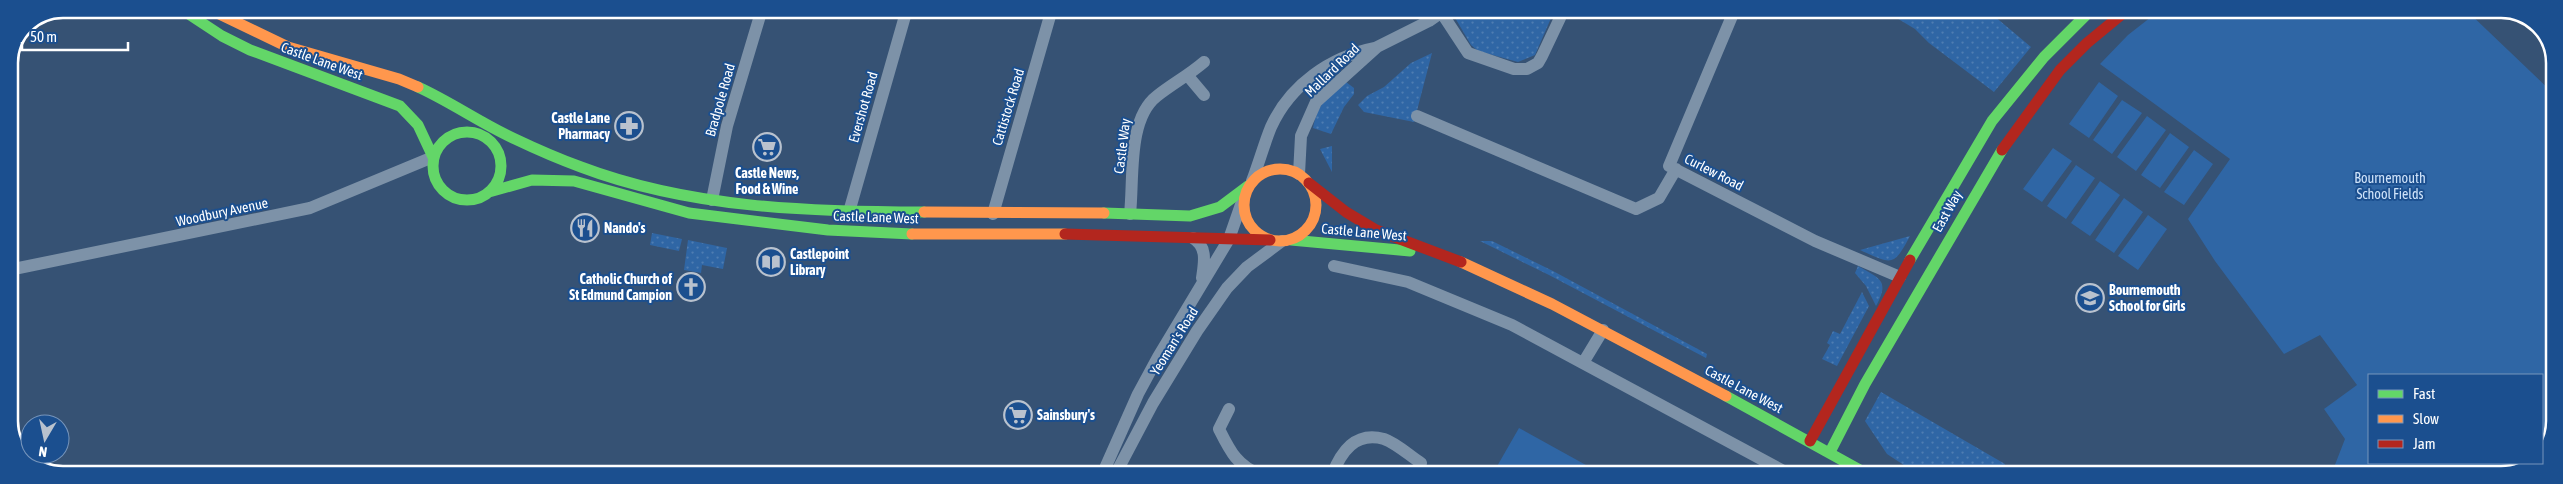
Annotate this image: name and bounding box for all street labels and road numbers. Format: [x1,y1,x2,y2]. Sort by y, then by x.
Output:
street label: Castle Lane West [279,39,365,83]
street label: Mallard Road [1302,40,1362,100]
street label: Bradpole Road [702,62,738,138]
street label: Cattistock Road [989,67,1027,147]
street label: Evershot Road [845,70,881,144]
street label: Castle Way [1111,117,1133,175]
street label: Curlew Road [1682,150,1746,194]
street label: East Way [1929,187,1965,235]
street label: Woodbury Avenue [175,194,269,230]
street label: Castle Lane West [833,208,919,226]
street label: Castle Lane West [1321,220,1407,244]
street label: Yeoman's Road [1147,304,1201,378]
street label: Castle Lane West [1702,362,1786,416]

